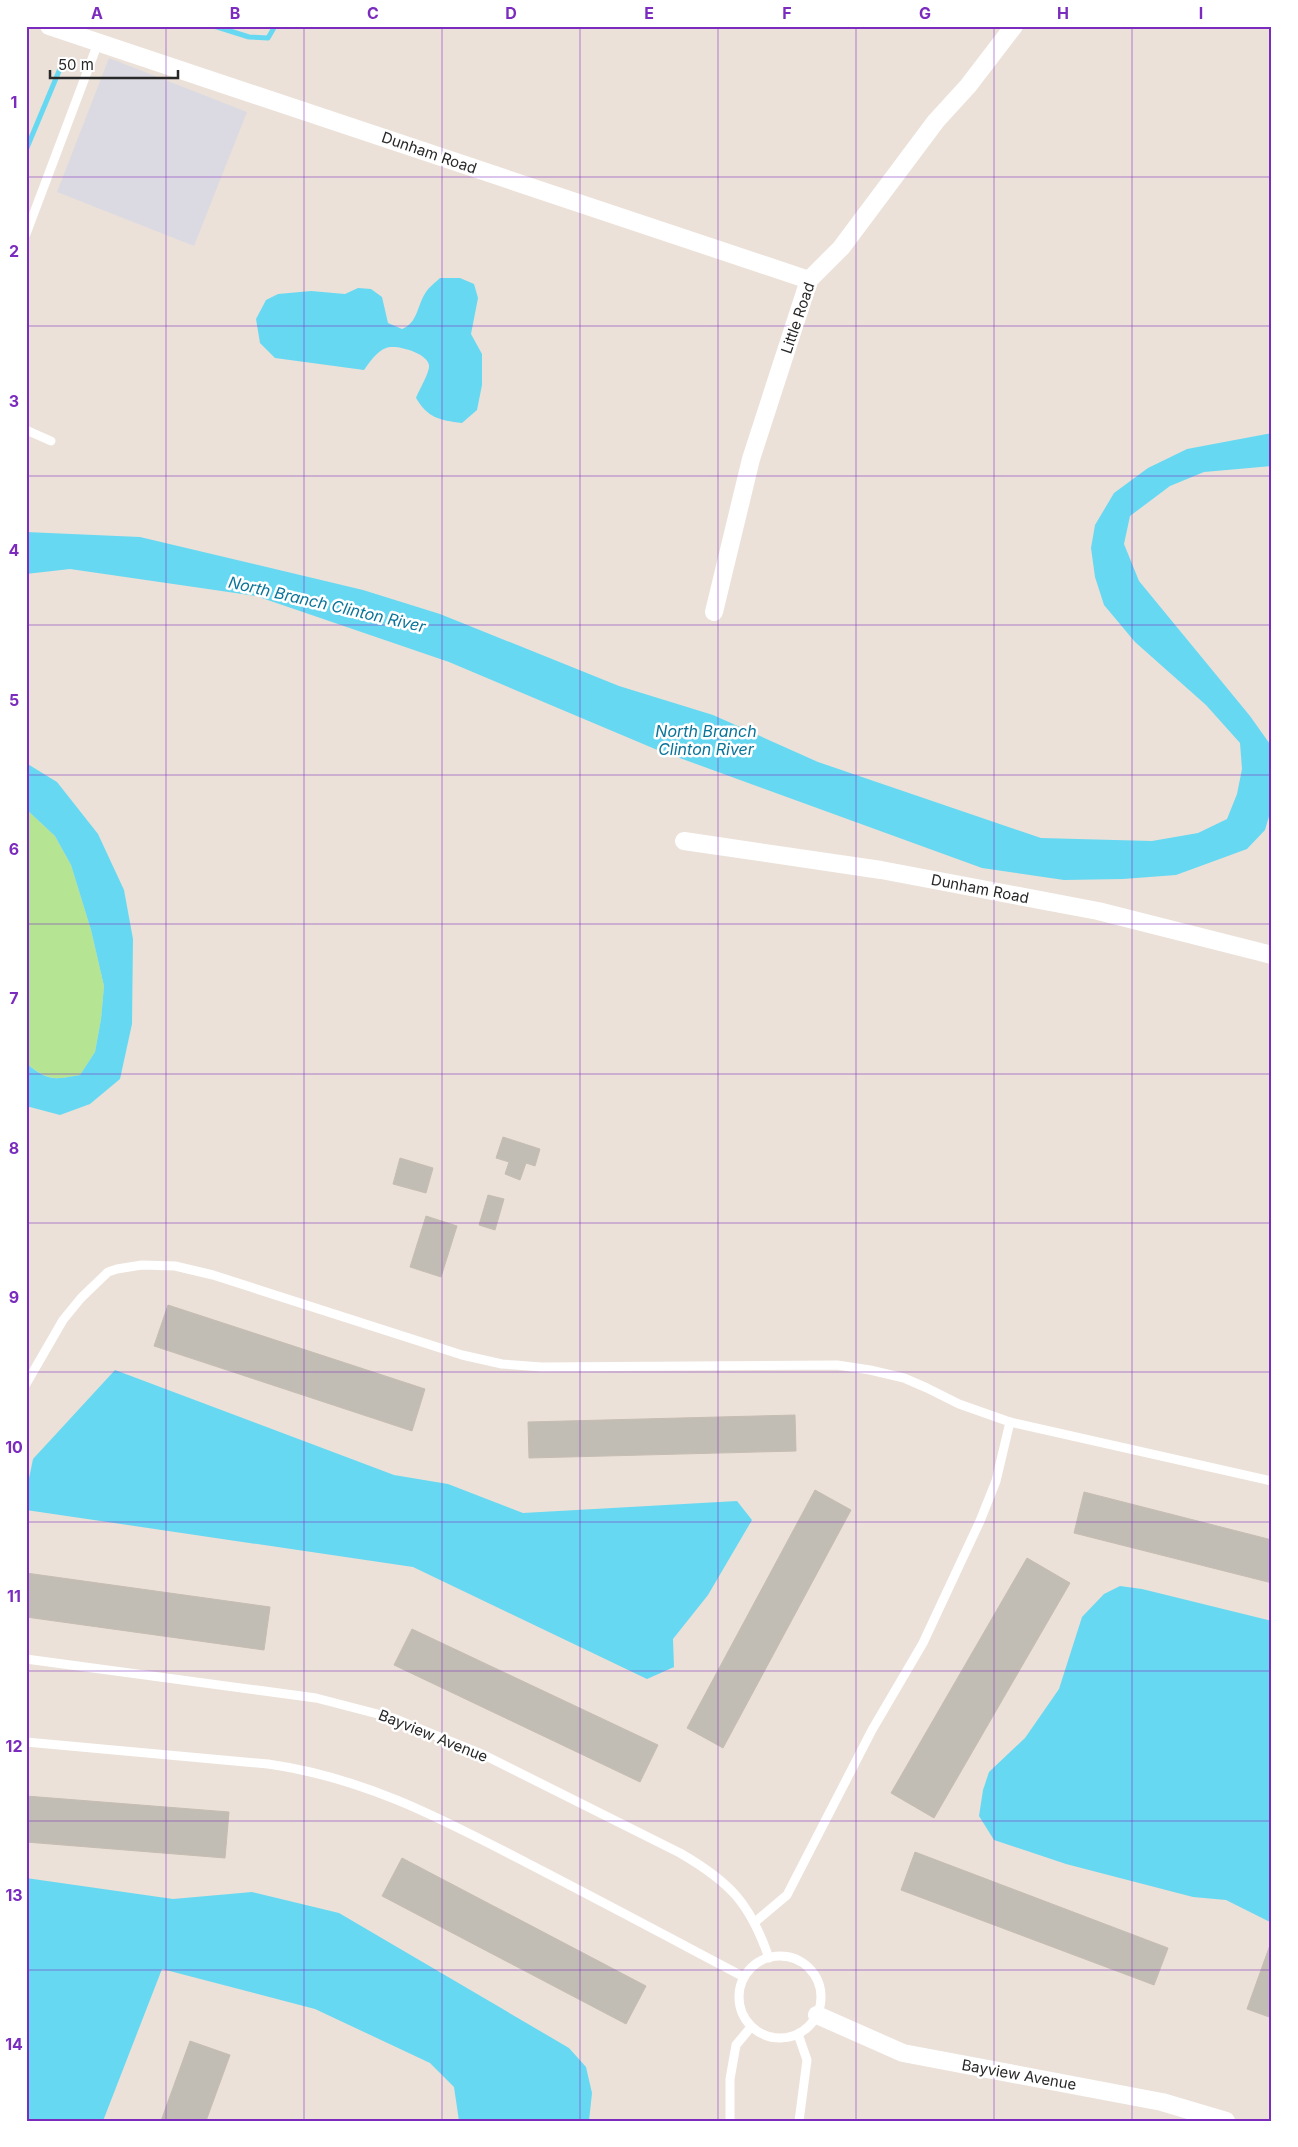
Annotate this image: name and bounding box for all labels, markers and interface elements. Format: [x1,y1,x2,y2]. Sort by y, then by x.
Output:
text: A [91,3,103,23]
text: B [230,3,240,23]
text: C [367,3,379,23]
text: D [505,3,517,23]
text: E [644,3,654,23]
text: F [782,3,792,23]
text: G [919,3,931,23]
text: H [1057,3,1069,23]
text: I [1199,3,1203,23]
scale bar [50,48,178,80]
text: 50 m [58,55,94,74]
text: 1 [11,92,17,112]
street label: Dunham Road [379,127,479,178]
text: 2 [9,241,19,261]
street label: Little Road [776,280,819,356]
text: 3 [9,391,19,411]
text: 4 [9,540,20,560]
water label: North Branch Clinton River [227,572,428,637]
text: 5 [9,690,19,710]
water label: North Branch Clinton River [655,721,757,759]
text: 6 [9,839,19,859]
street label: Dunham Road [930,870,1031,907]
text: 7 [9,988,19,1008]
text: 8 [9,1138,19,1158]
text: 9 [9,1287,19,1307]
text: 10 [5,1437,23,1457]
text: 11 [7,1586,21,1606]
street label: Bayview Avenue [376,1705,491,1766]
text: 12 [6,1736,22,1756]
text: 13 [5,1885,23,1905]
text: 14 [5,2034,23,2054]
street label: Bayview Avenue [960,2055,1078,2094]

